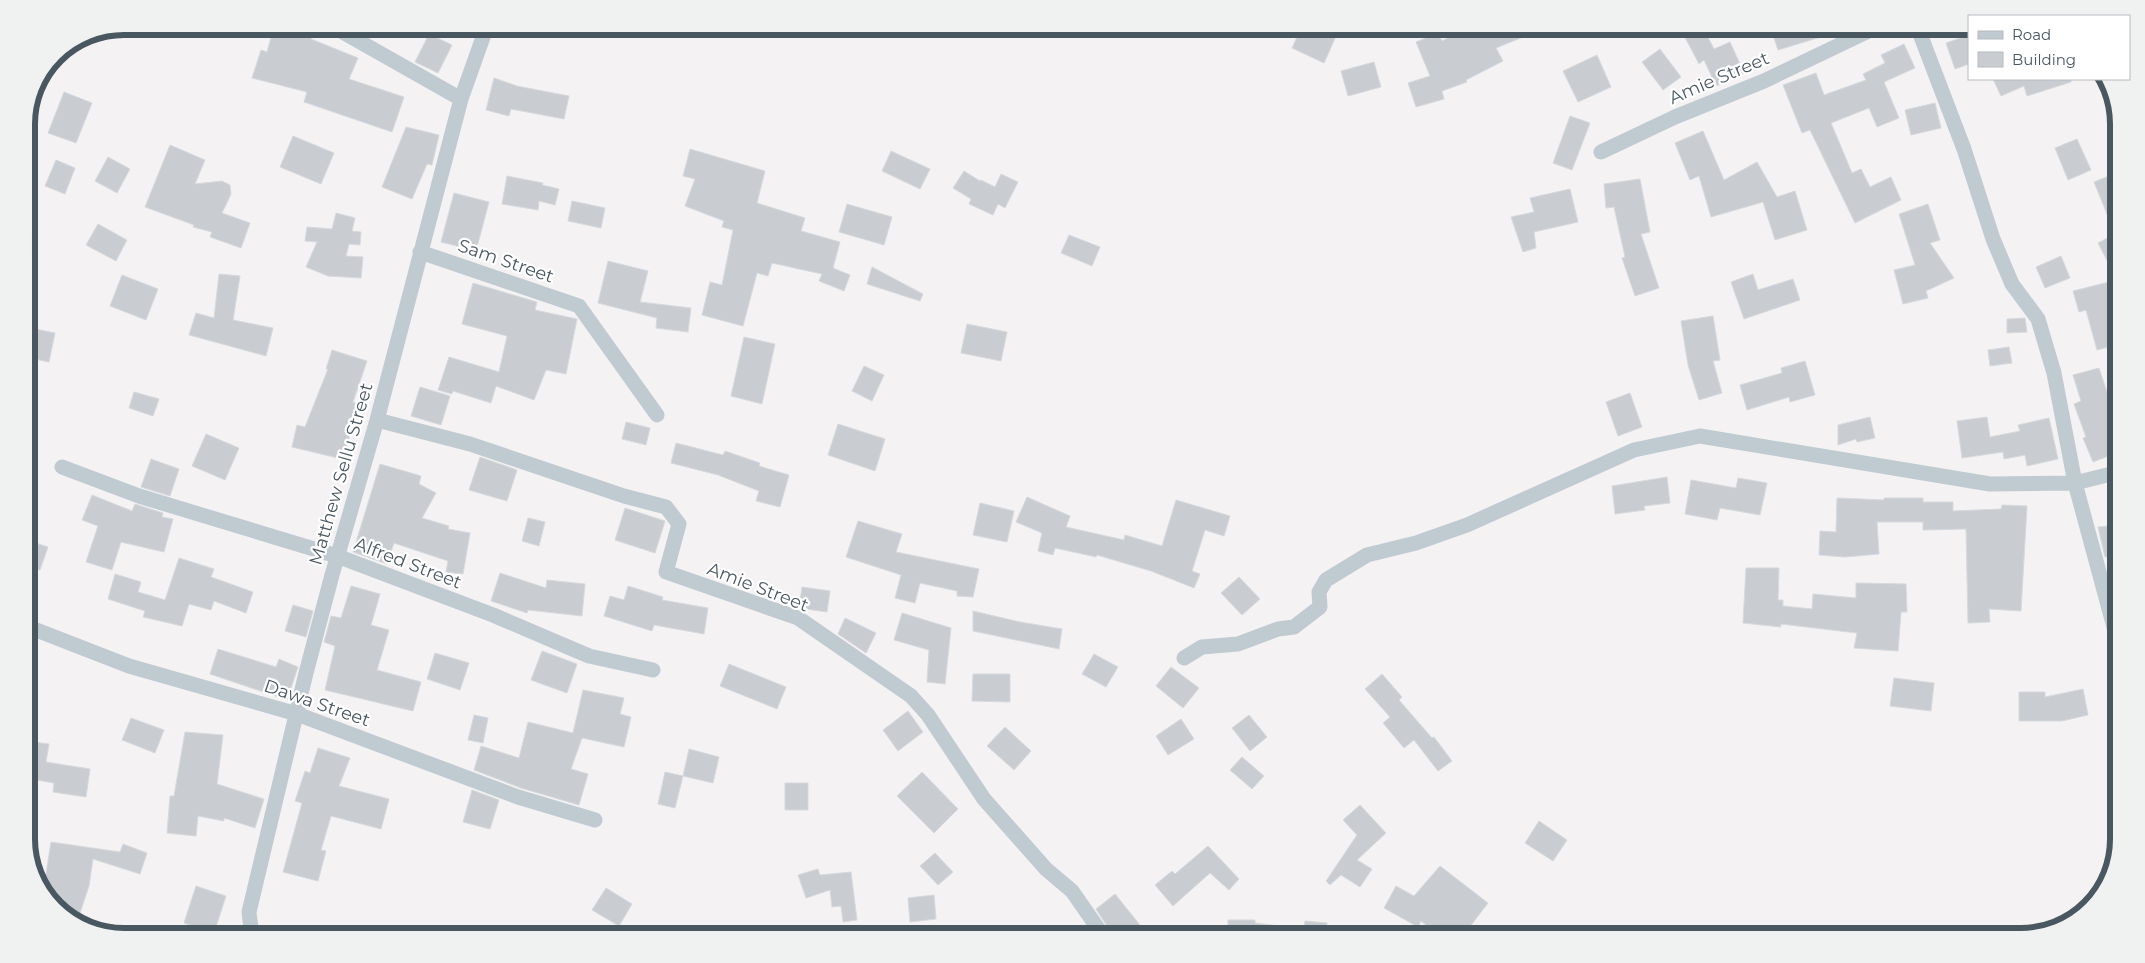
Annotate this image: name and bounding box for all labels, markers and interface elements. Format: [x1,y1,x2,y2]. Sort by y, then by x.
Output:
legend [1968,15,2130,80]
text: Road [2012,25,2051,44]
street label: Amie Street [1666,47,1772,109]
text: Building [2012,50,2076,69]
street label: Sam Street [455,234,557,288]
street label: Matthew Sellu Street [304,380,378,568]
street label: Alfred Street [351,532,465,594]
street label: Amie Street [704,558,812,616]
street label: Dawa Street [261,675,373,731]

